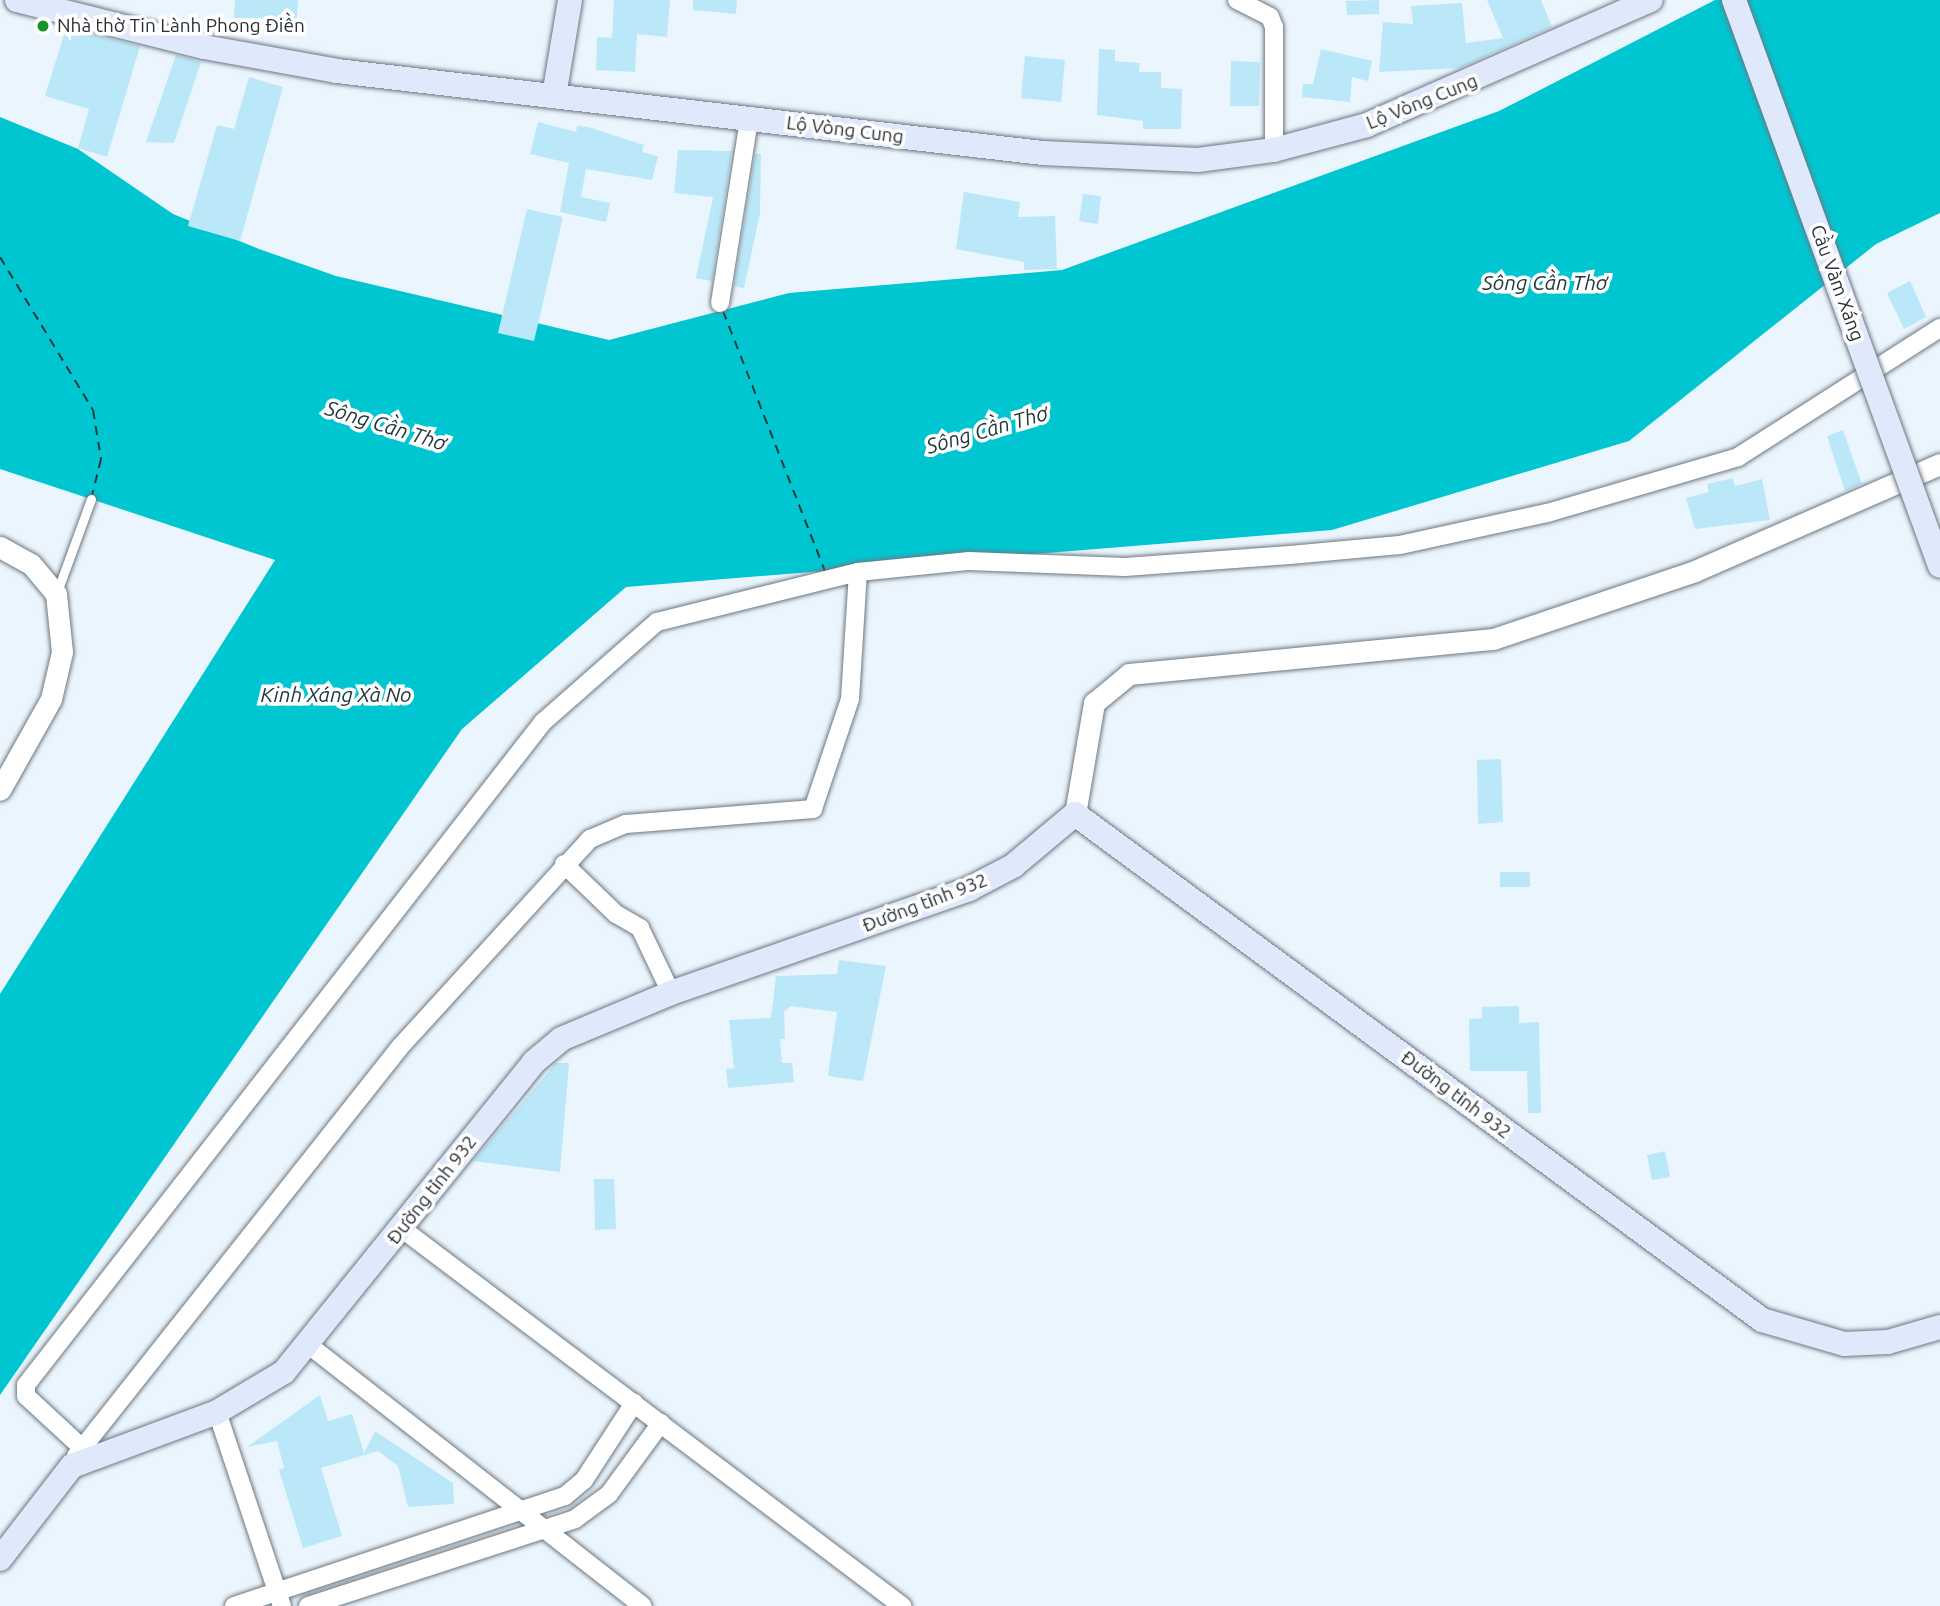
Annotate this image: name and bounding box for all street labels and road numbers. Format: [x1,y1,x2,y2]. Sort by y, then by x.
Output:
street label: Lộ Vòng Cung [1363,69,1481,135]
street label: Lộ Vòng Cung [785,112,905,148]
street label: Cầu Vàm Xáng [1805,222,1869,344]
street label: Đường tỉnh 932 [859,869,991,937]
street label: Đường tỉnh 932 [1396,1046,1516,1144]
street label: Đường tỉnh 932 [382,1131,482,1249]

